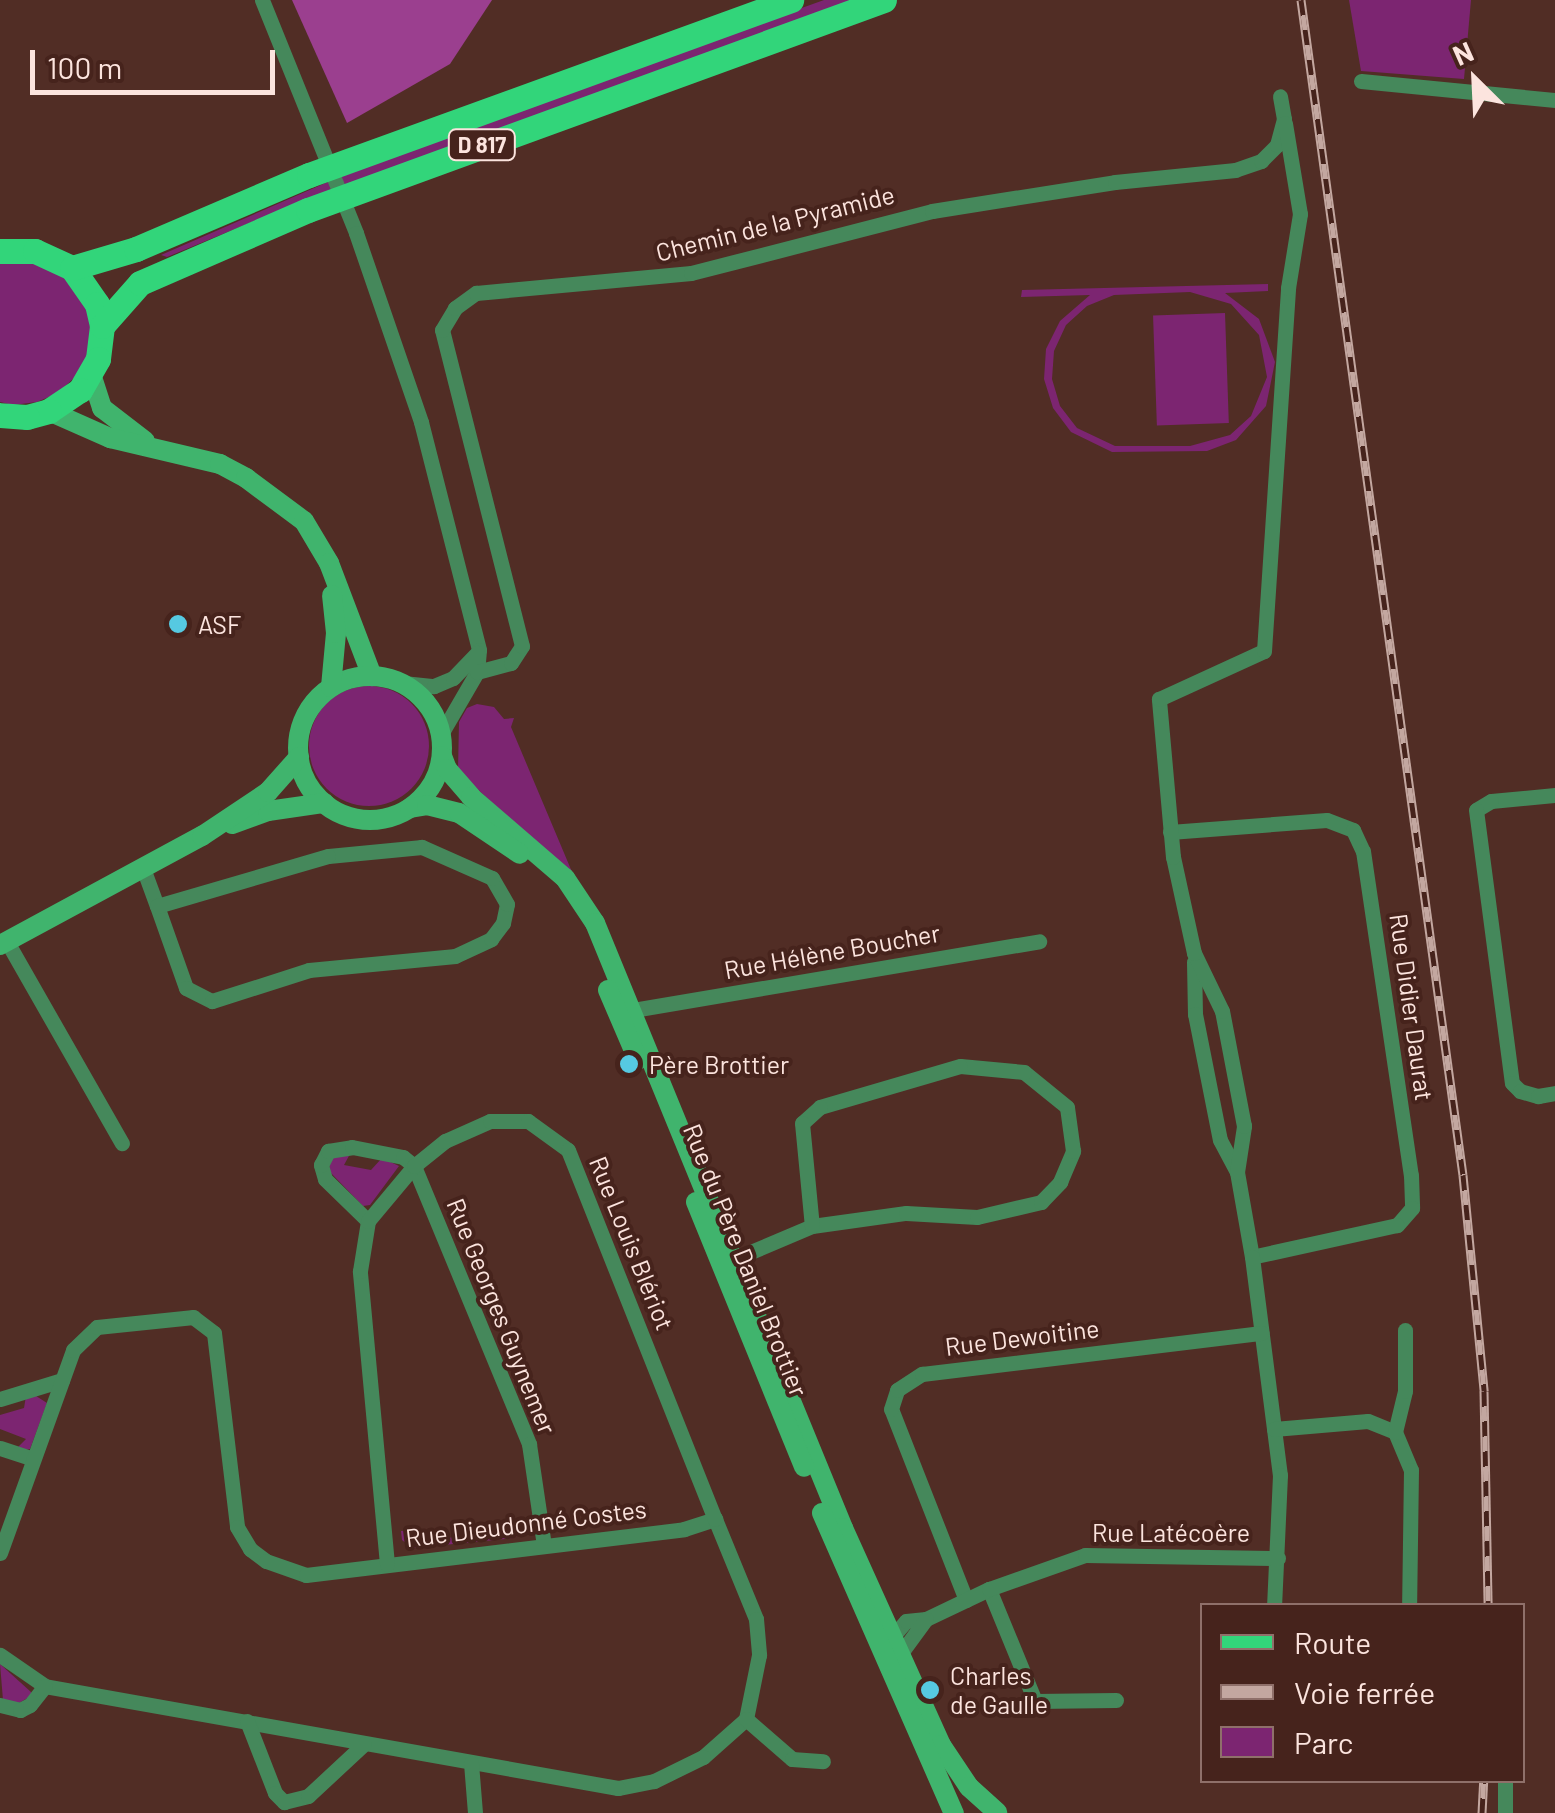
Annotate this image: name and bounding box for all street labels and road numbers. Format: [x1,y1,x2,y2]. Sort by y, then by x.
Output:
road number: D 817 [447,128,517,162]
street label: Chemin de la Pyramide [653,179,897,267]
street label: Rue Didier Daurat [1384,912,1440,1102]
street label: Rue Hélène Boucher [722,917,942,985]
street label: Rue du Père Daniel Brottier [678,1119,814,1401]
street label: Rue Louis Blériot [584,1152,680,1334]
street label: Rue Georges Guynemer [441,1194,563,1438]
street label: Rue Dewoitine [943,1313,1101,1361]
street label: Rue Dieudonné Costes [404,1493,648,1553]
street label: Rue Latécoère [1092,1517,1250,1547]

